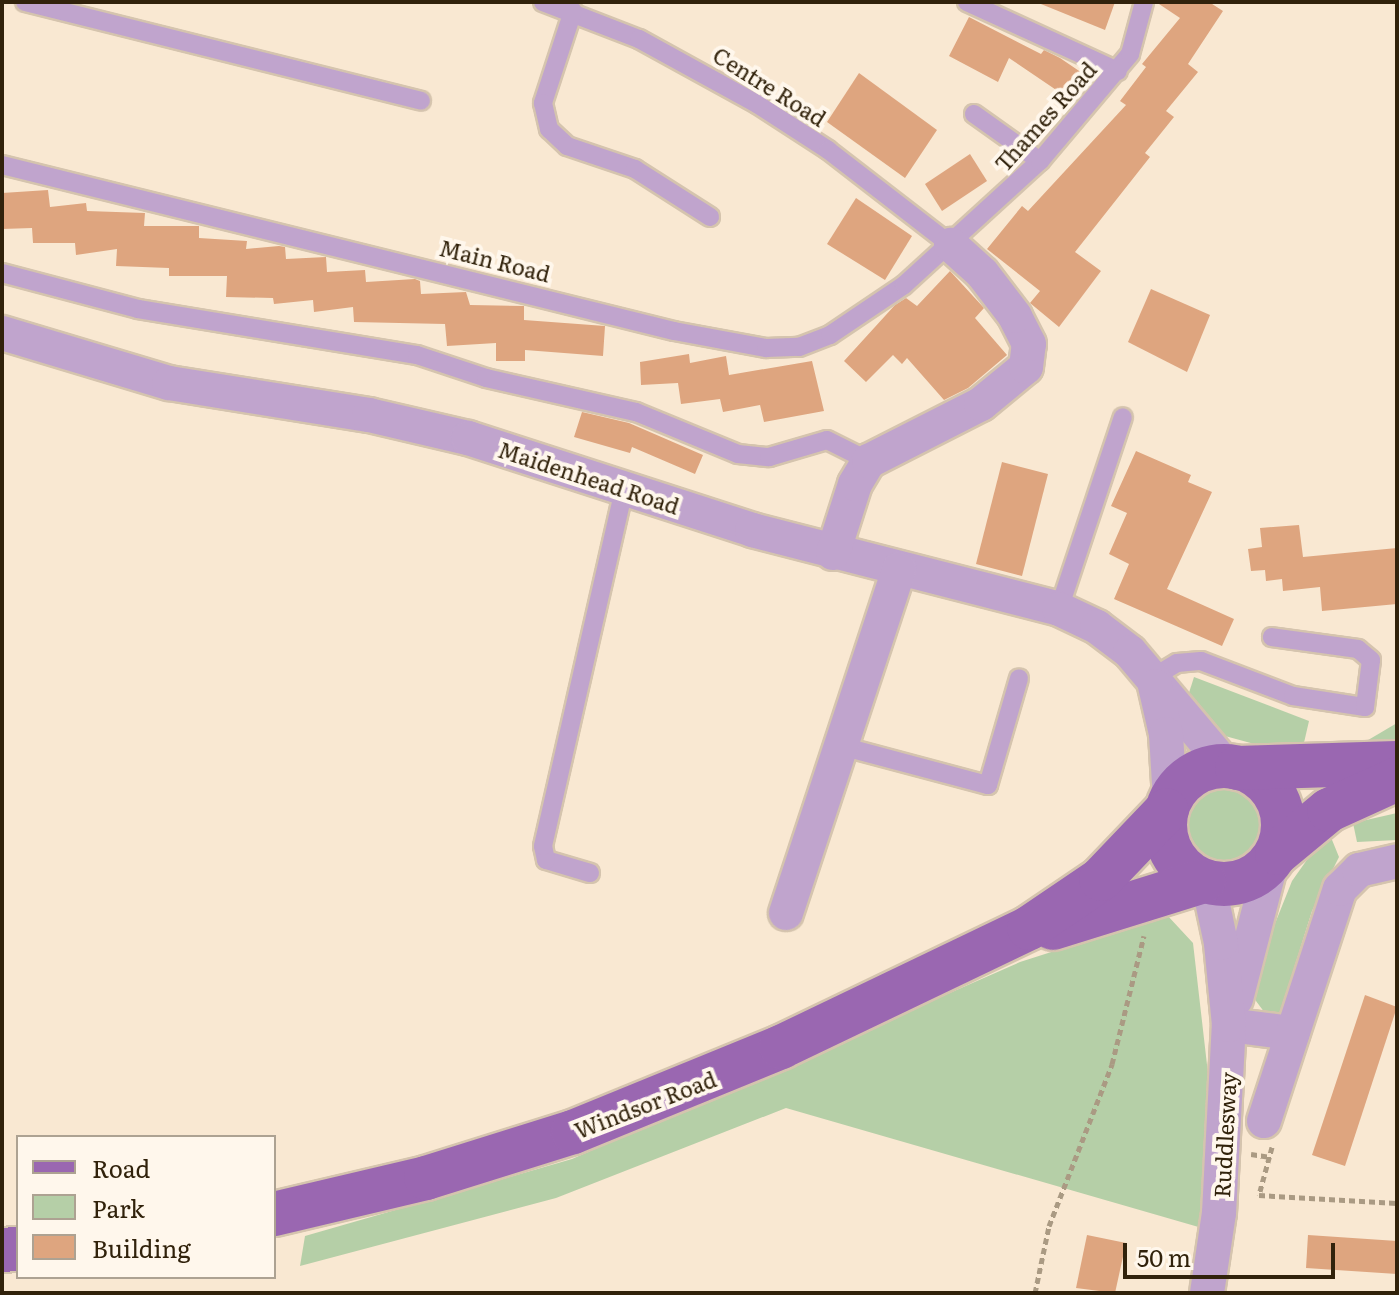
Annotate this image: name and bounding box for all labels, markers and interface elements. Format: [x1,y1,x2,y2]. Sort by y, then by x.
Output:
street label: Centre Road [709,41,831,131]
street label: Thames Road [989,56,1101,176]
street label: Main Road [437,234,553,286]
street label: Maidenhead Road [495,435,683,519]
street label: Windsor Road [570,1065,720,1143]
street label: Ruddlesway [1208,1071,1240,1199]
legend [16,1135,276,1279]
text: Road [92,1150,150,1185]
text: Park [92,1190,145,1225]
scale bar [1127,1227,1339,1277]
text: Building [92,1230,191,1265]
text: 50 m [1137,1239,1191,1274]

